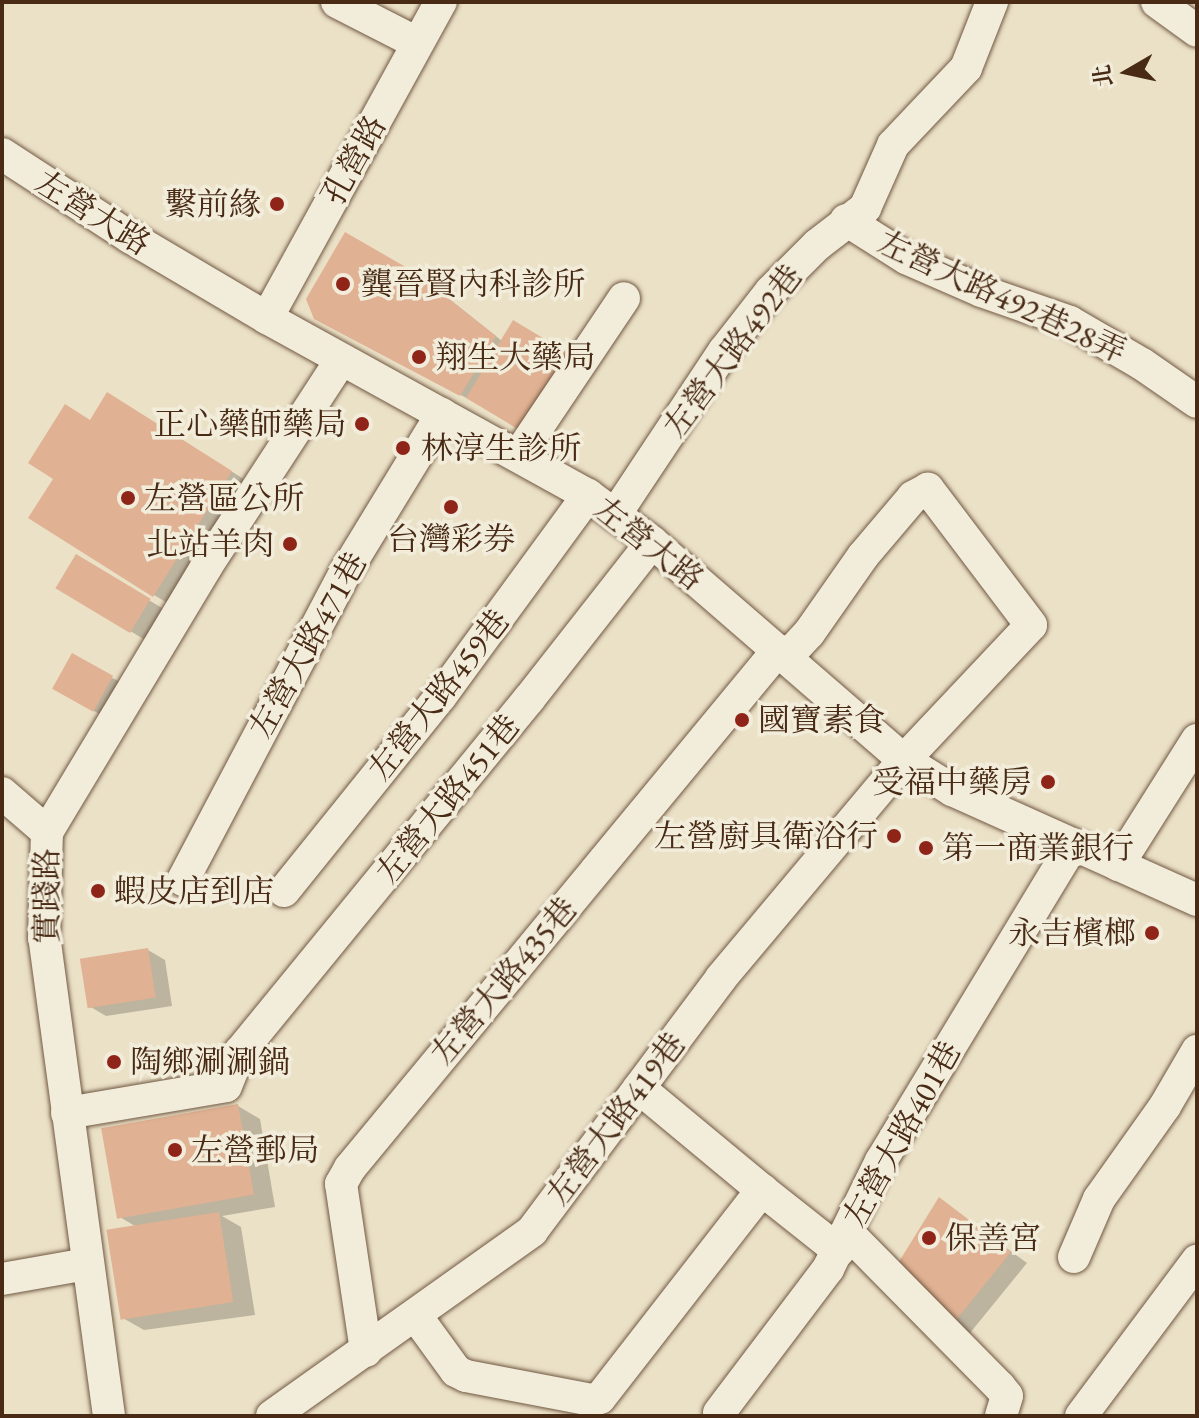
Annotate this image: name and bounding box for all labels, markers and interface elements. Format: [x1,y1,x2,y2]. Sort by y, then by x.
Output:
north arrow [1087,32,1167,112]
text: 北 [1087,63,1119,89]
street label: 孔營路 [314,109,394,211]
street label: 左營大路 [29,163,157,263]
place label: 繫前緣 [165,185,261,223]
marker: 繫前緣 [268,195,286,213]
street label: 左營大路492巷28弄 [872,223,1132,371]
street label: 左營大路492巷 [656,257,810,445]
place label: 龔晉賢內科診所 [361,265,585,303]
marker: 龔晉賢內科診所 [332,273,354,295]
place label: 翔生大藥局 [435,338,595,376]
marker: 翔生大藥局 [410,348,428,366]
place label: 正心藥師藥局 [154,405,346,443]
marker: 正心藥師藥局 [353,415,371,433]
place label: 林淳生診所 [421,429,581,467]
marker: 林淳生診所 [392,437,414,459]
place label: 左營區公所 [144,479,304,517]
marker: 左營區公所 [119,489,137,507]
street label: 左營大路 [587,489,711,599]
marker: 台灣彩券 [442,498,460,516]
place label: 台灣彩券 [387,520,515,558]
place label: 北站羊肉 [146,525,274,563]
marker: 北站羊肉 [281,535,299,553]
street label: 左營大路471巷 [241,546,375,744]
street label: 左營大路459巷 [360,602,518,788]
place label: 國寶素食 [758,701,886,739]
street label: 左營大路451巷 [368,707,528,891]
marker: 國寶素食 [733,711,751,729]
place label: 受福中藥房 [872,763,1032,801]
marker: 受福中藥房 [1039,773,1057,791]
place label: 左營廚具衛浴行 [654,817,878,855]
marker: 左營廚具衛浴行 [885,827,903,845]
place label: 第一商業銀行 [942,829,1134,867]
marker: 第一商業銀行 [917,839,935,857]
street label: 實踐路 [28,848,66,944]
place label: 蝦皮店到店 [114,872,274,910]
marker: 蝦皮店到店 [89,882,107,900]
street label: 左營大路435巷 [423,890,585,1072]
place label: 永吉檳榔 [1008,914,1136,952]
marker: 永吉檳榔 [1143,924,1161,942]
street label: 左營大路419巷 [539,1025,693,1213]
street label: 左營大路401巷 [835,1035,969,1233]
place label: 陶鄉涮涮鍋 [130,1043,290,1081]
marker: 陶鄉涮涮鍋 [105,1053,123,1071]
place label: 左營郵局 [191,1131,319,1169]
marker: 左營郵局 [166,1141,184,1159]
place label: 保善宮 [945,1219,1041,1257]
marker: 保善宮 [920,1229,938,1247]

